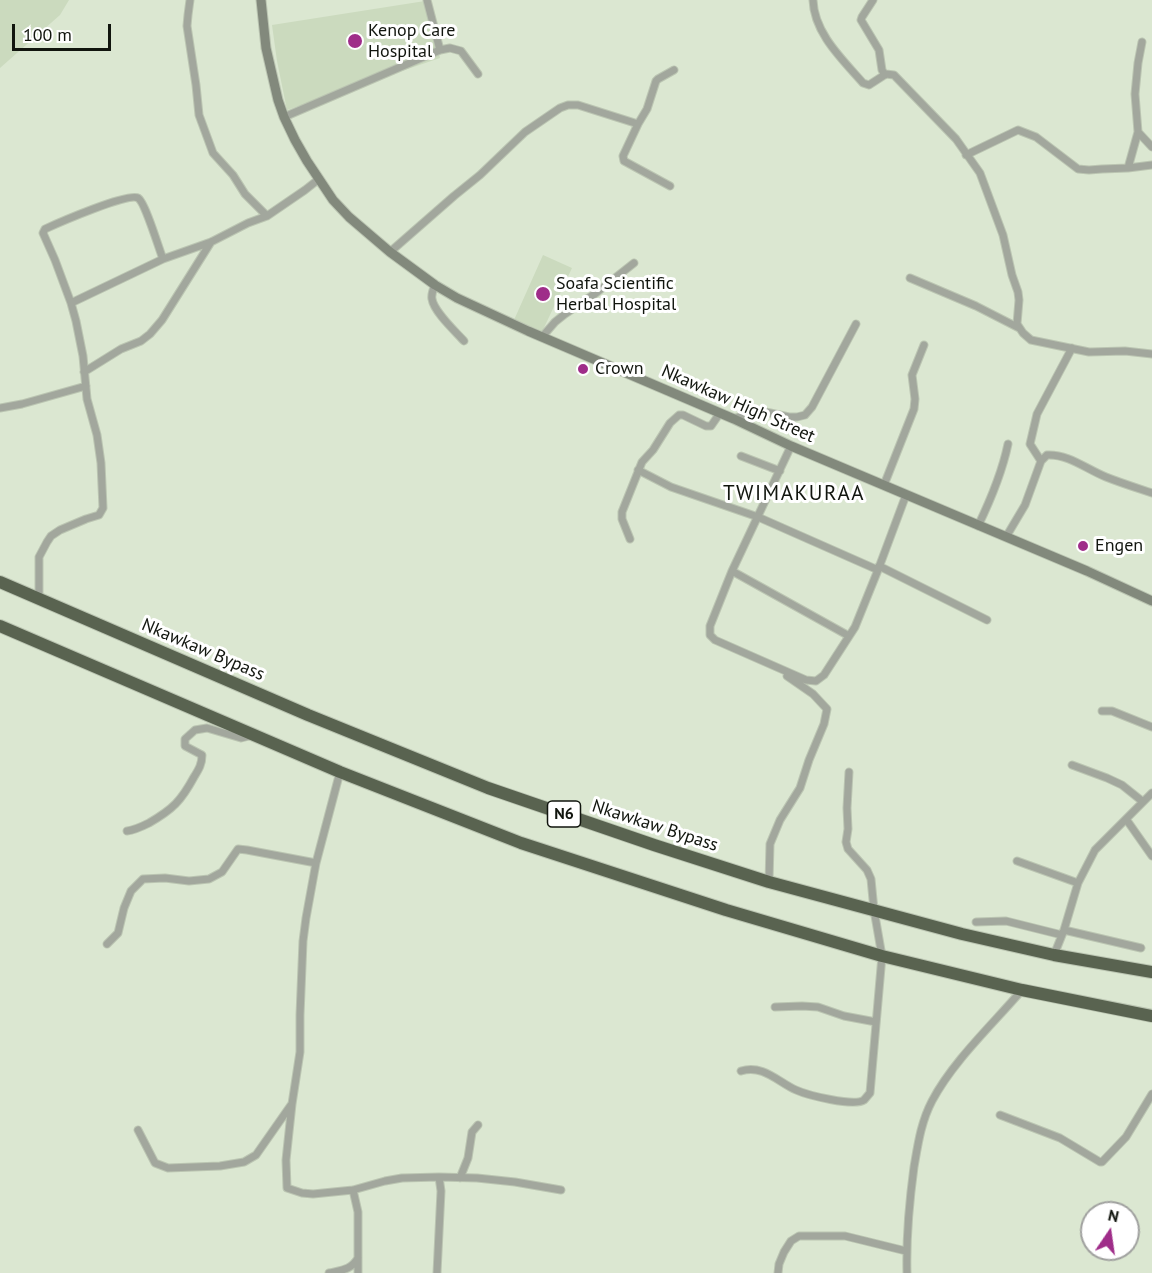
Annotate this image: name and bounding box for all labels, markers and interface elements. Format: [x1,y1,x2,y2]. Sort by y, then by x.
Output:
scale bar [15,12,114,50]
place label: Kenop Care Hospital [368,20,455,63]
text: 100 m [23,23,72,46]
marker: Kenop Care Hospital [346,32,364,50]
place label: Soafa Scientific Herbal Hospital [556,273,676,316]
marker: Soafa Scientific Herbal Hospital [534,285,552,303]
place label: Crown [595,358,644,380]
street label: Nkawkaw High Street [658,360,818,448]
marker: Crown [576,362,590,376]
district label: TWIMAKURAA [723,481,865,507]
place label: Engen [1095,535,1143,557]
marker: Engen [1076,539,1090,553]
street label: Nkawkaw Bypass [138,614,268,686]
street label: Nkawkaw Bypass [589,795,721,857]
road number: N6 [548,801,580,827]
north arrow [1080,1201,1140,1261]
text: N [1106,1204,1121,1226]

